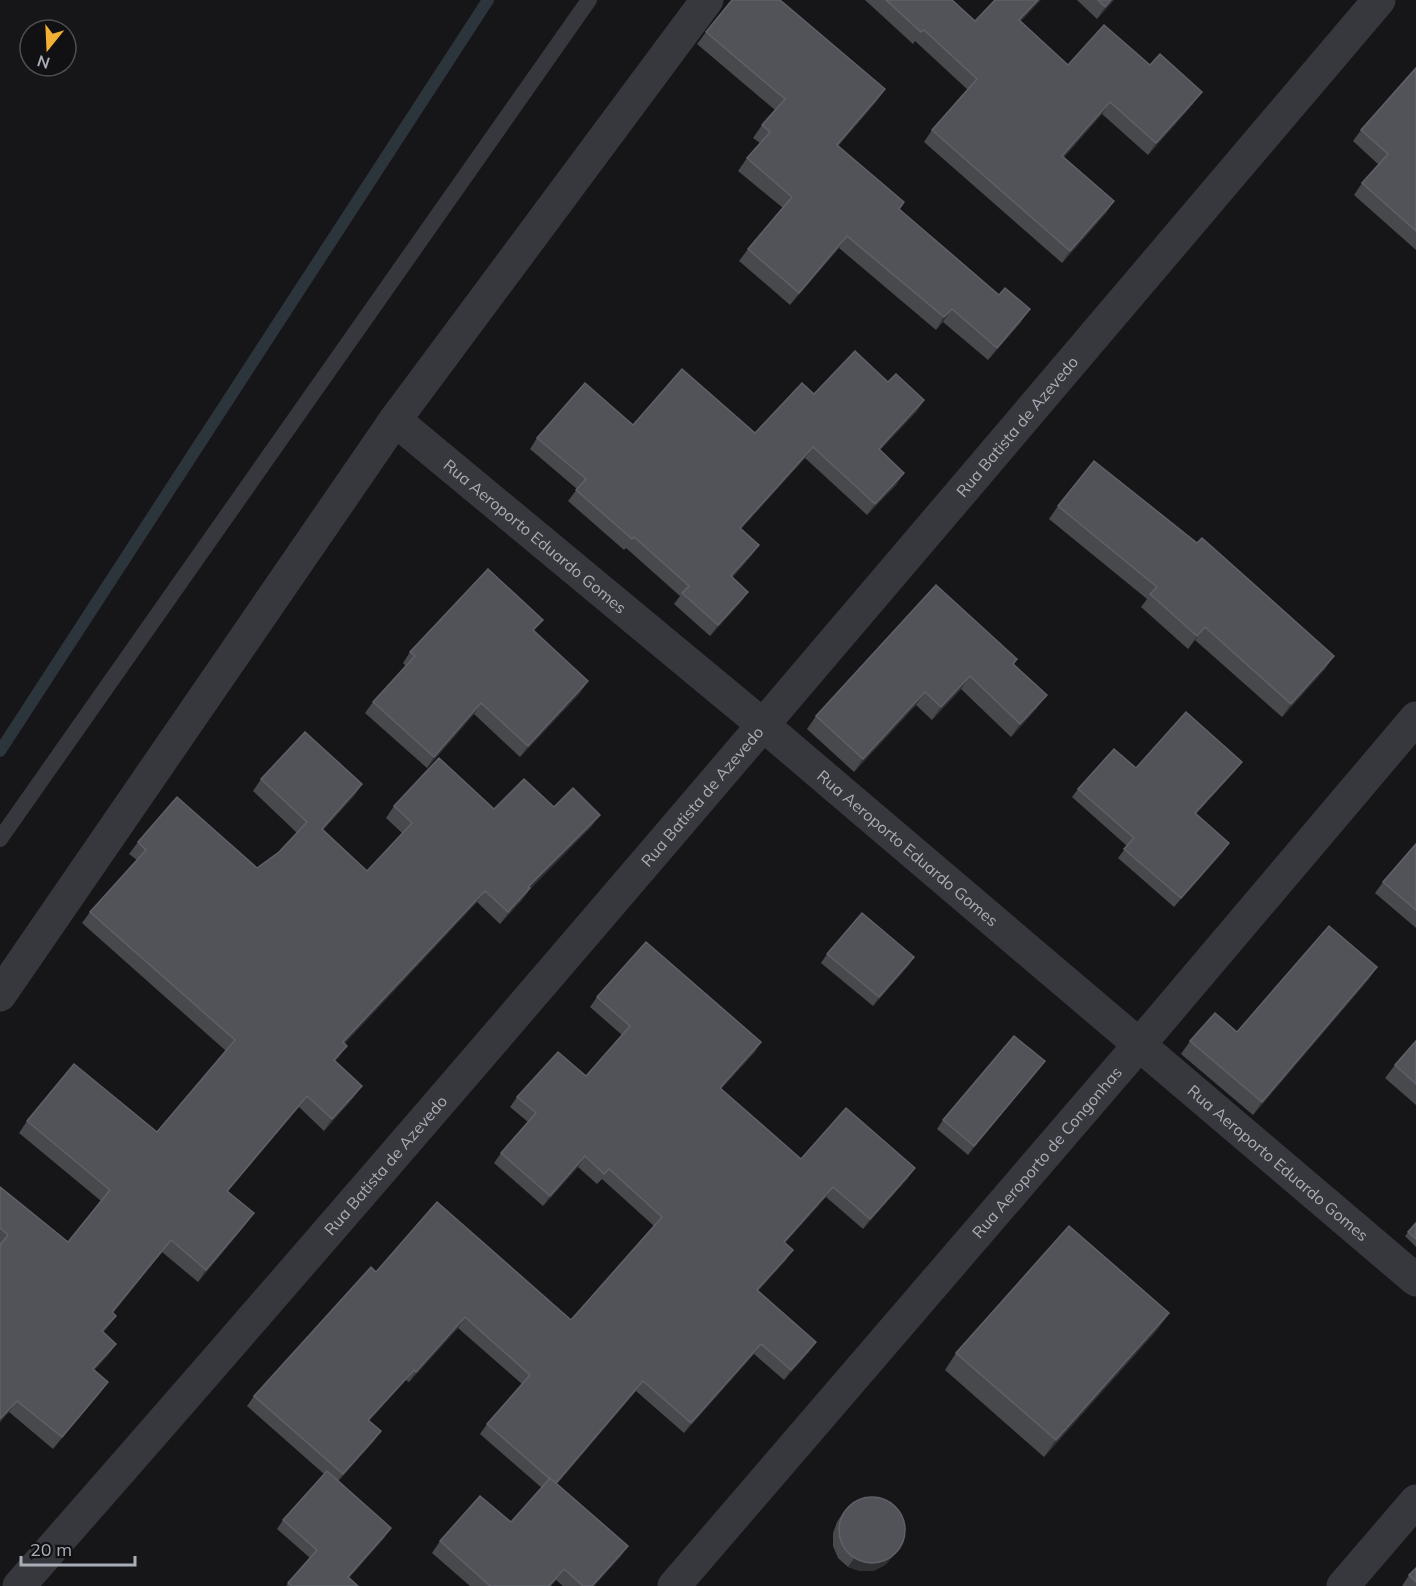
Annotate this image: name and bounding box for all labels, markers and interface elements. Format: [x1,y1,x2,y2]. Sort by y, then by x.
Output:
north arrow [18,18,78,78]
text: N [35,51,52,74]
street label: Rua Batista de Azevedo [952,352,1082,501]
street label: Rua Aeroporto Eduardo Gomes [440,455,631,618]
street label: Rua Batista de Azevedo [637,722,767,871]
street label: Rua Aeroporto Eduardo Gomes [813,766,1002,931]
street label: Rua Aeroporto de Congonhas [968,1062,1126,1242]
street label: Rua Aeroporto Eduardo Gomes [1184,1080,1373,1245]
street label: Rua Batista de Azevedo [320,1091,451,1239]
scale bar [21,1529,135,1567]
text: 20 m [30,1538,72,1561]

